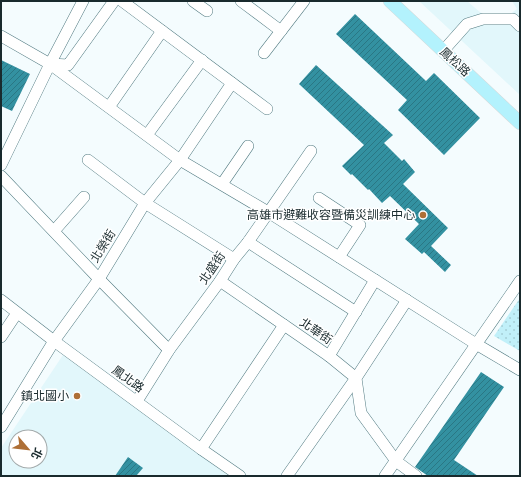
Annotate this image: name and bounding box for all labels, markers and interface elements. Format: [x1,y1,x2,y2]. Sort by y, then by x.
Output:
street label: 鳳松路 [436,43,474,80]
place label: 高雄市避難收容暨備災訓練中心 [247,206,415,223]
marker: 高雄市避難收容暨備災訓練中心 [418,210,428,220]
street label: 北榮街 [86,226,119,266]
street label: 北盛街 [194,248,229,287]
street label: 北華街 [297,313,336,348]
street label: 鳳北路 [109,361,148,396]
place label: 鎮北國小 [21,387,69,404]
marker: 鎮北國小 [72,391,82,401]
north arrow [8,429,48,469]
text: 北 [28,446,46,462]

